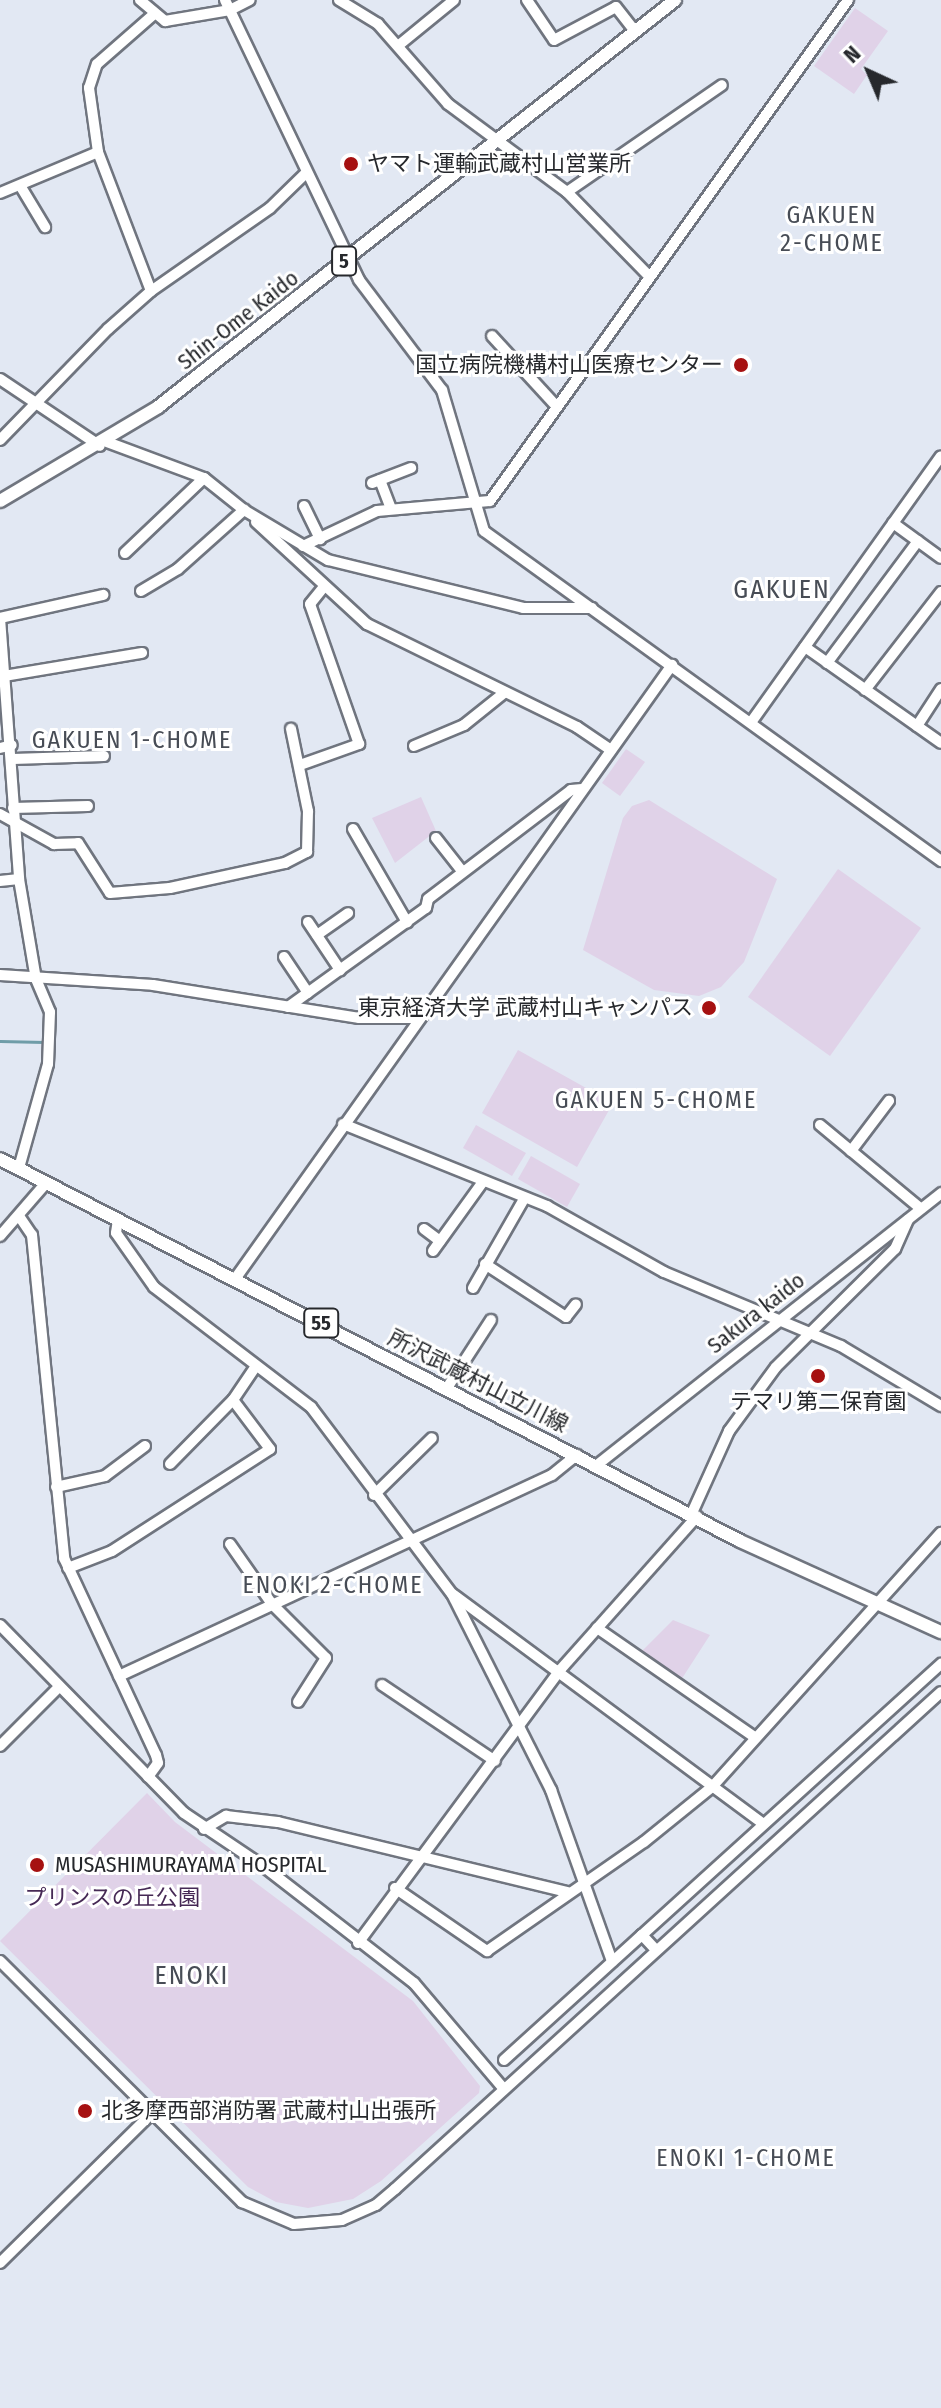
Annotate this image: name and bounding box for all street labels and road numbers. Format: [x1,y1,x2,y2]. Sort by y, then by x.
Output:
road number: 5 [330,245,358,277]
street label: Shin-Ome Kaido [172,265,304,375]
street label: Sakura kaido [702,1267,810,1359]
road number: 55 [303,1307,339,1339]
street label: 所沢武蔵村山立川線 [384,1324,572,1438]

